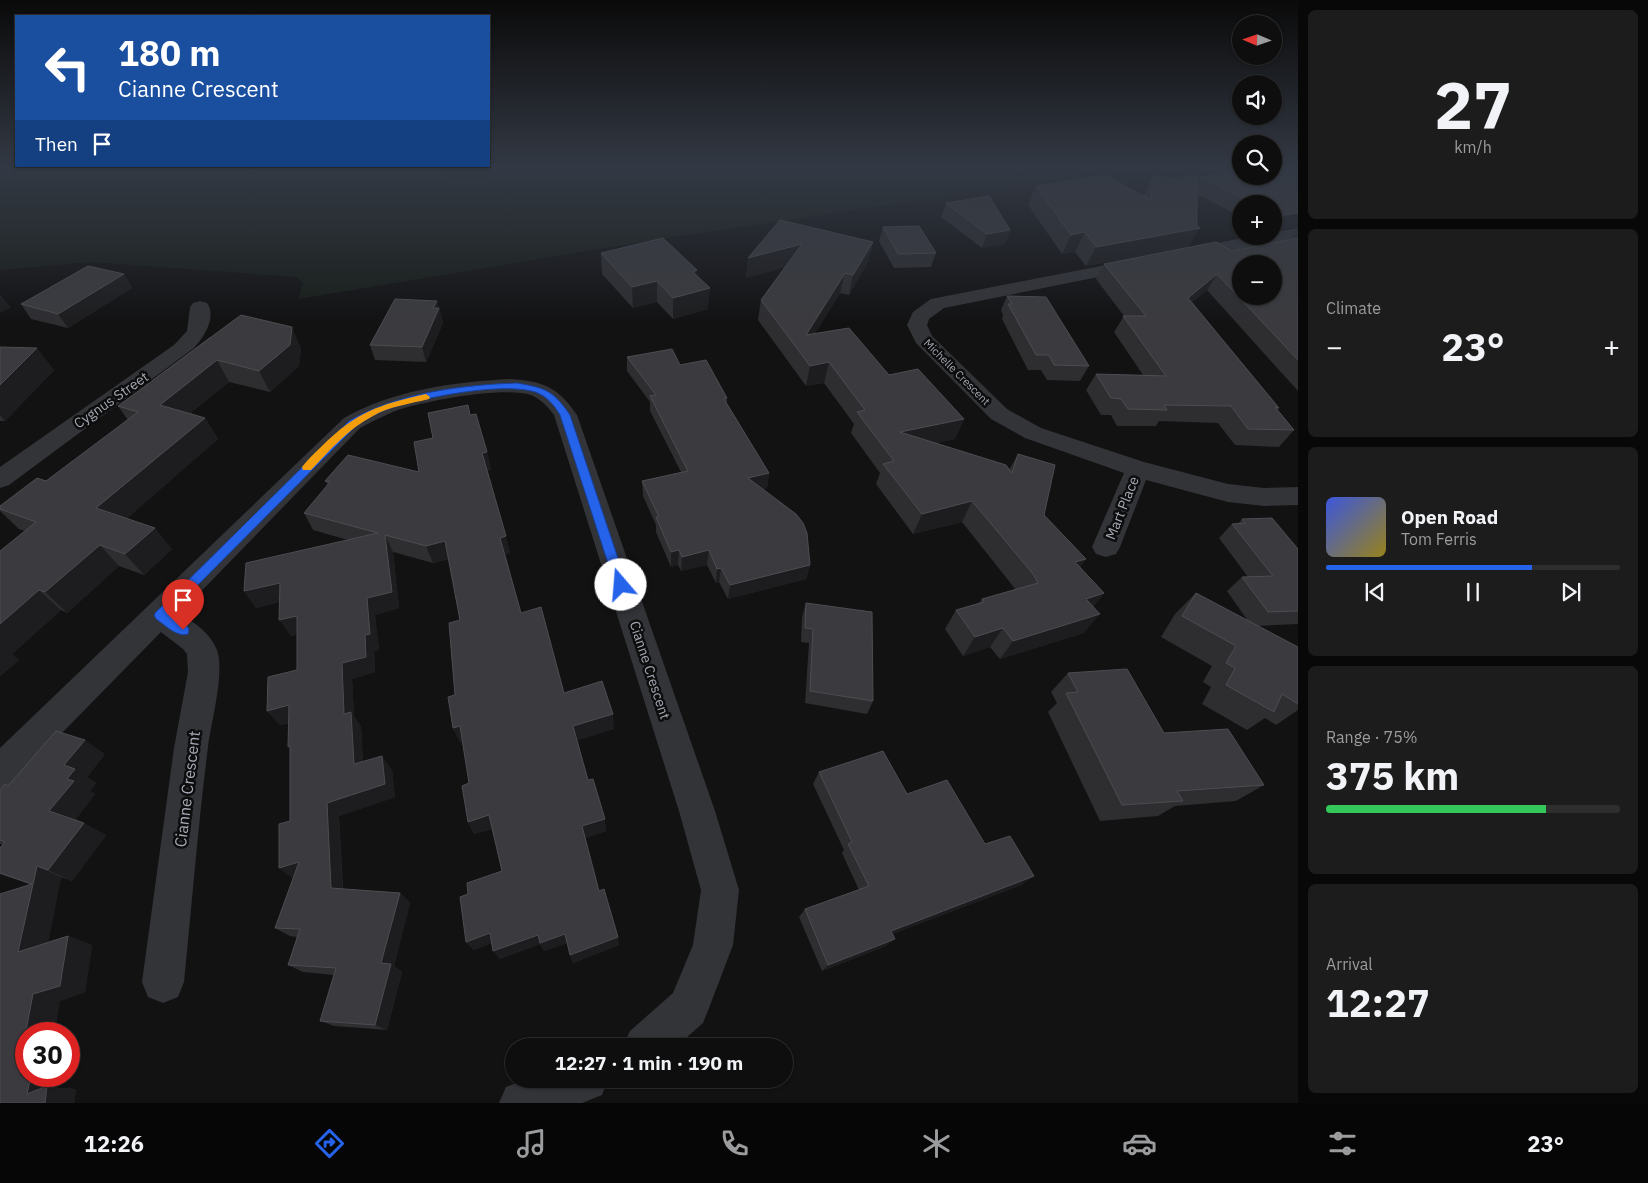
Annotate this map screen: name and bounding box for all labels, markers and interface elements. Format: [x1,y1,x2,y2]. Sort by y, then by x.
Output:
north arrow [1232,15,1282,65]
map controls [1232,15,1282,305]
text: 180 m [118,30,221,76]
icon: left [35,35,100,100]
text: 27 [1434,62,1512,147]
text: Cianne Crescent [118,74,279,103]
button: sound [1232,75,1282,125]
icon: arrive [88,130,116,158]
text: Then [35,132,78,156]
button: search [1232,135,1282,185]
text: km/h [1454,137,1492,157]
button: + [1232,195,1282,245]
button: − [1232,255,1282,305]
text: Climate [1326,298,1381,318]
text: 23° [1441,322,1505,371]
text: − [1326,328,1343,365]
text: + [1603,328,1620,365]
street label: Michelle Crescent [921,336,993,408]
street label: Cygnus Street [70,368,152,432]
street label: Mart Place [1101,473,1143,542]
text: Open Road [1401,505,1498,529]
text: Tom Ferris [1401,529,1477,549]
position arrow [594,558,646,610]
icon: previous [1361,578,1389,606]
icon: pause [1459,578,1487,606]
icon: next [1557,578,1585,606]
pin [162,579,204,630]
icon: arrive [169,586,197,614]
street label: Cianne Crescent [626,619,674,722]
text: Range · 75% [1326,727,1418,747]
street label: Cianne Crescent [170,730,204,848]
text: 375 km [1326,751,1459,800]
text: Arrival [1326,954,1373,974]
text: 12:27 [1326,978,1430,1027]
speed limit sign: 30 [15,1022,80,1087]
text: 12:27 · 1 min · 190 m [555,1051,743,1075]
icon: directions [312,1126,347,1161]
icon: music [514,1126,549,1161]
icon: phone [717,1126,752,1161]
icon: climate [919,1126,954,1161]
icon: car [1122,1126,1157,1161]
icon: filters [1325,1126,1360,1161]
text: 12:26 [84,1129,144,1158]
text: 23° [1527,1129,1564,1158]

